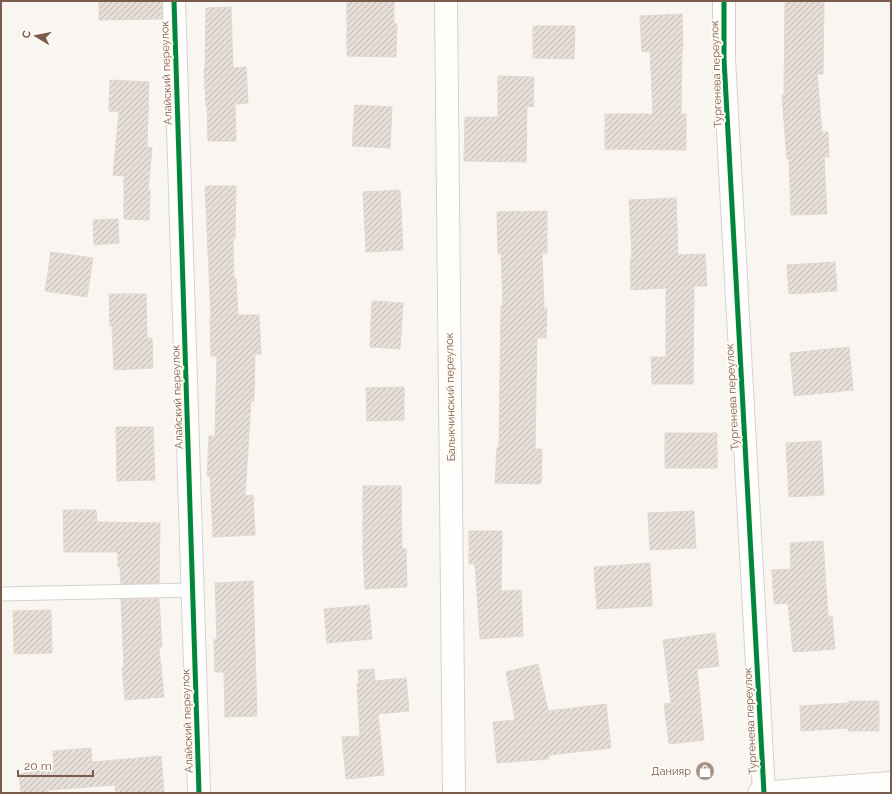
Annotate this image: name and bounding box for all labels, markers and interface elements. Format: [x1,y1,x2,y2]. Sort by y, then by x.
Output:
north arrow [16,16,56,56]
street label: Алайский переулок [158,20,175,125]
street label: Тургенева переулок [708,20,725,128]
text: С [20,29,34,39]
street label: Балыкчинский переулок [443,332,458,462]
street label: Тургенева переулок [723,343,742,451]
street label: Алайский переулок [169,344,186,449]
street label: Тургенева переулок [741,667,760,775]
street label: Алайский переулок [179,668,196,773]
scale bar [18,752,93,778]
text: 20 m [24,759,52,773]
shop icon: Данияр [694,760,716,782]
place label: Данияр [651,765,691,778]

